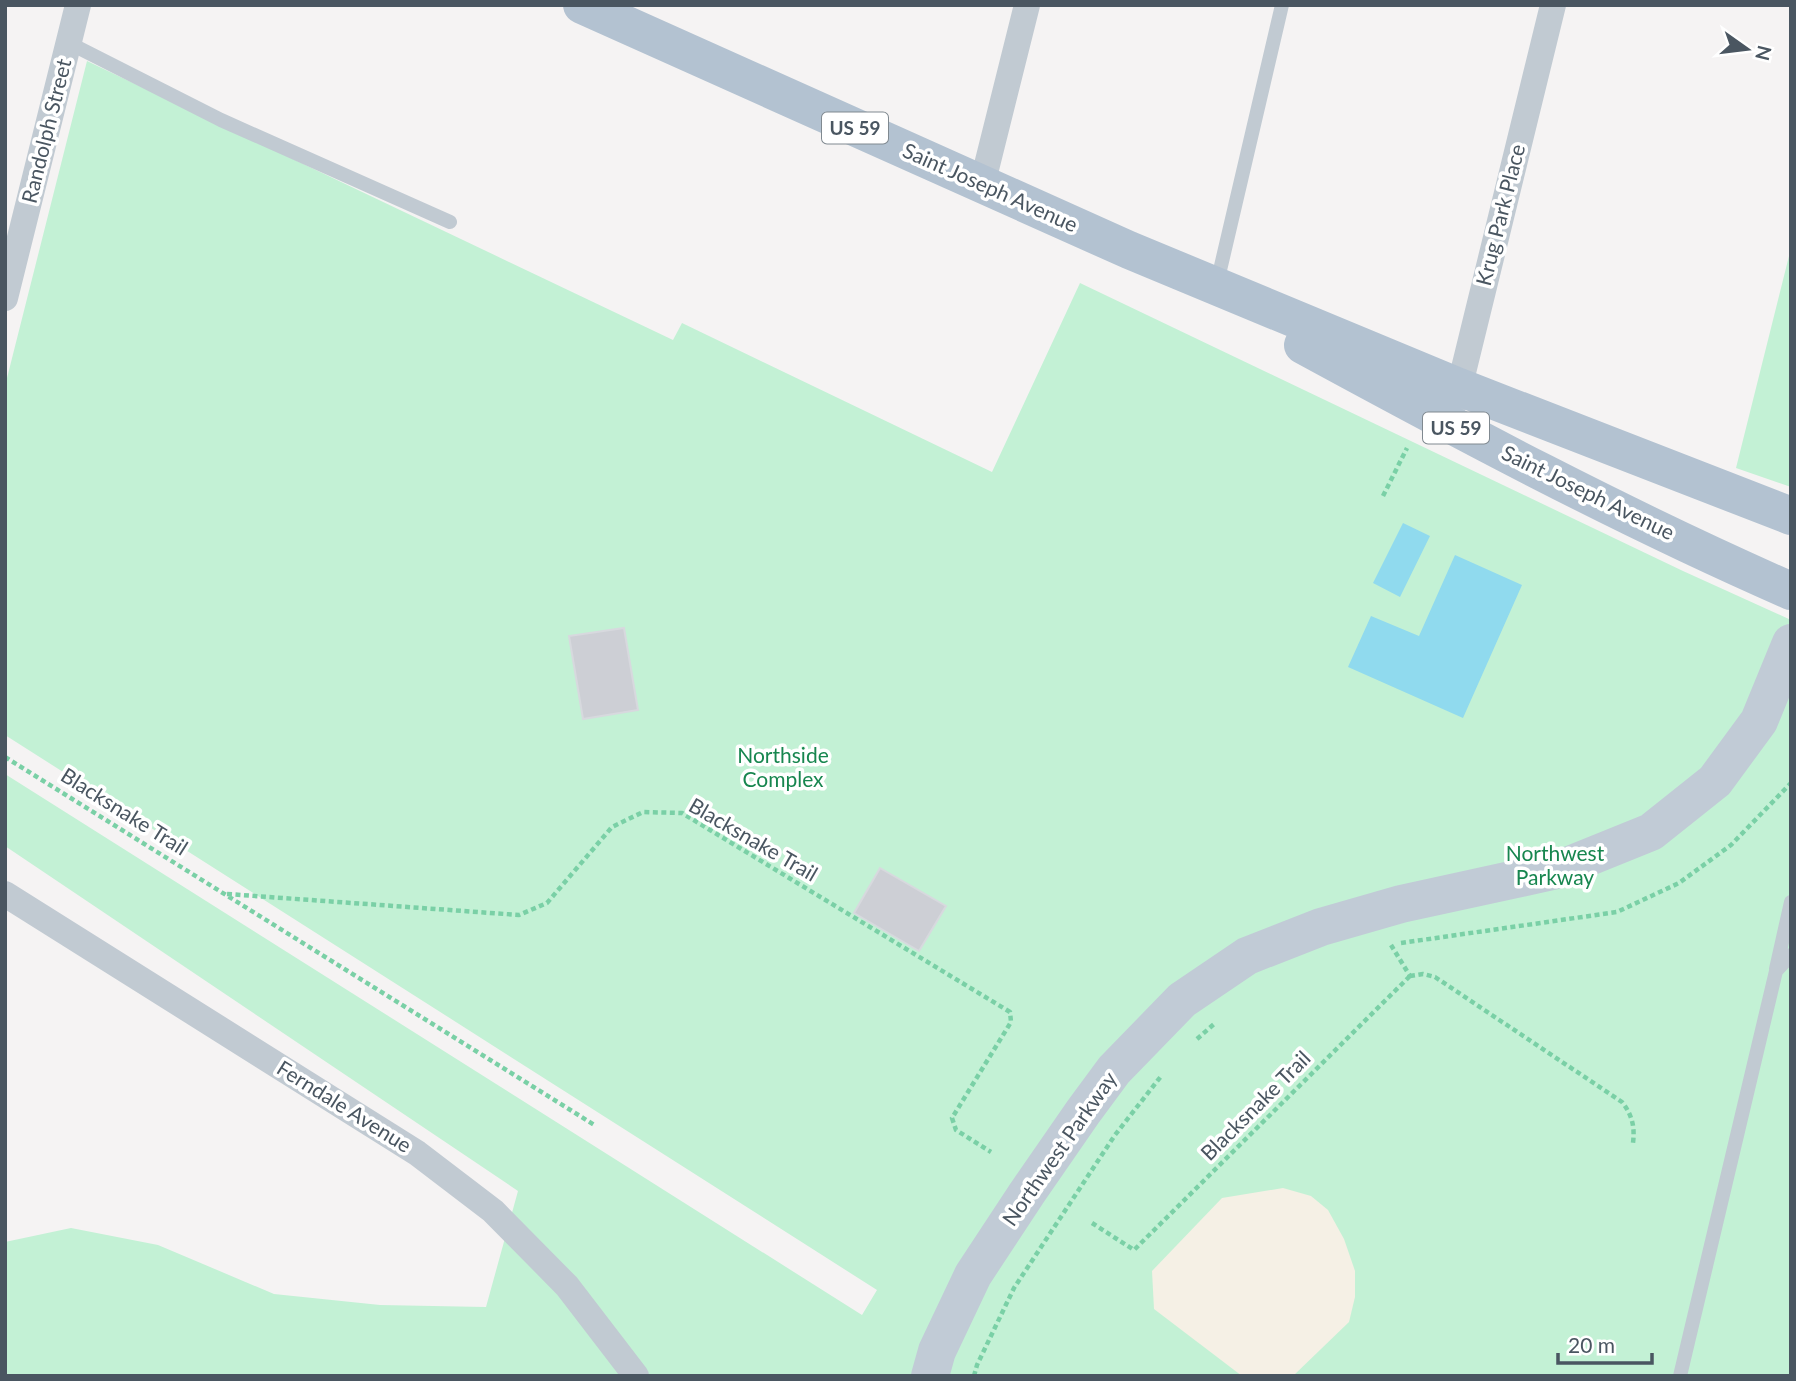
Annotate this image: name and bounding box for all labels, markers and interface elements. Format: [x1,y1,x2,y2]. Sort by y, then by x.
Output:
north arrow [1712,14,1782,84]
text: N [1751,43,1777,63]
street label: Randolph Street [16,55,76,205]
road number: US 59 [822,112,888,144]
street label: Saint Joseph Avenue [899,137,1082,236]
street label: Krug Park Place [1470,141,1529,288]
road number: US 59 [1423,412,1489,444]
street label: Saint Joseph Avenue [1498,439,1679,544]
park label: Northside Complex [737,742,829,791]
street label: Blacksnake Trail [57,762,193,860]
street label: Blacksnake Trail [685,792,823,886]
park label: Northwest Parkway [1506,840,1605,889]
street label: Blacksnake Trail [1195,1045,1315,1165]
street label: Ferndale Avenue [273,1054,417,1157]
street label: Northwest Parkway [996,1066,1121,1230]
scale bar [1558,1322,1652,1366]
text: 20 m [1568,1332,1615,1357]

